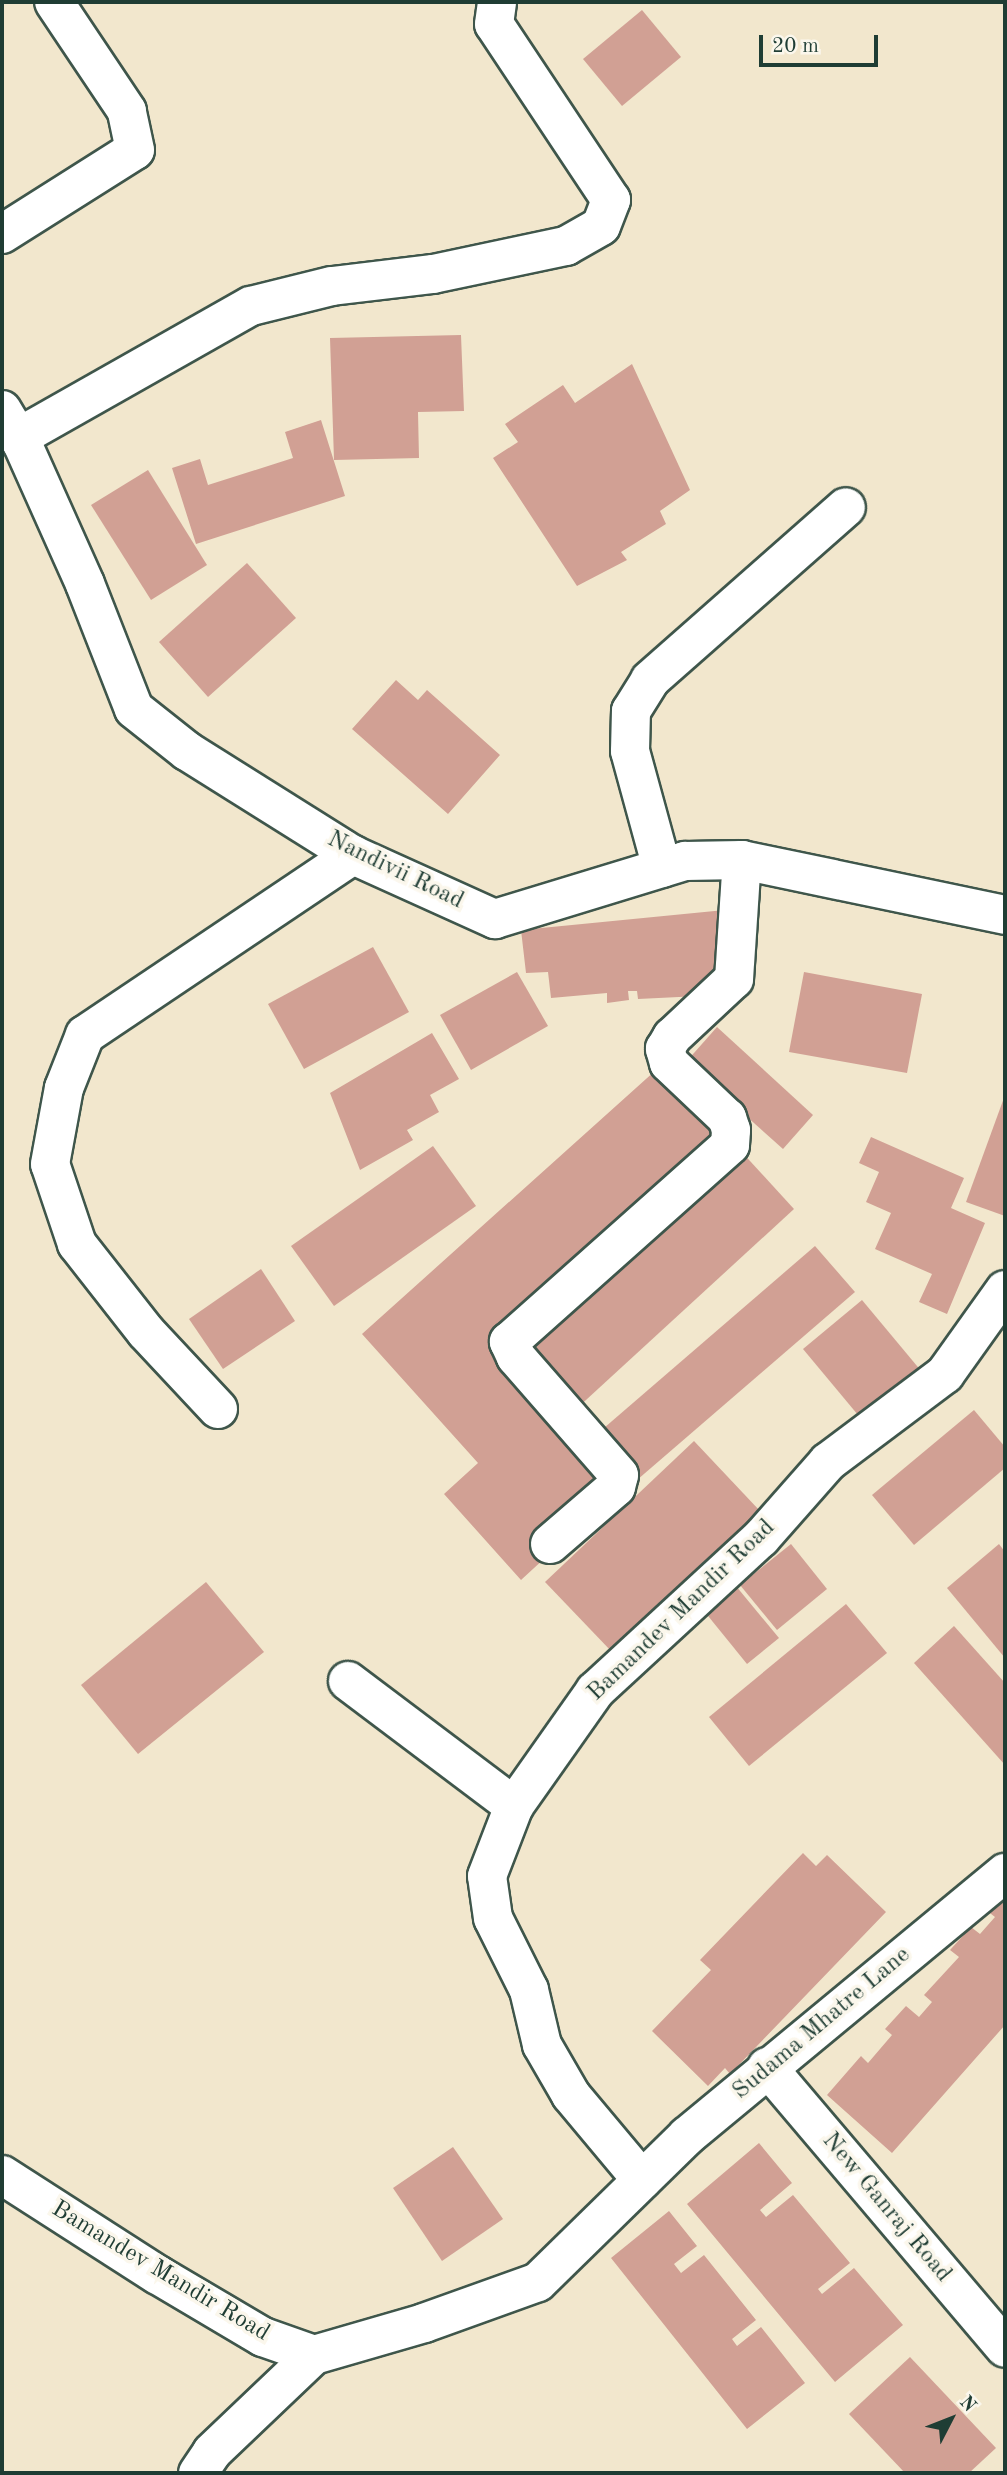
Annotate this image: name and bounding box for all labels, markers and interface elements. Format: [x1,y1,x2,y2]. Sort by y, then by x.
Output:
scale bar [762,21,881,65]
text: 20 m [772,36,819,57]
street label: Nandivii Road [322,826,468,916]
street label: Bamandev Mandir Road [582,1514,782,1708]
street label: Sudama Mhatre Lane [727,1941,917,2107]
street label: New Ganraj Road [815,2127,957,2289]
street label: Bamandev Mandir Road [46,2195,274,2349]
north arrow [916,2384,986,2454]
text: N [955,2393,979,2416]

